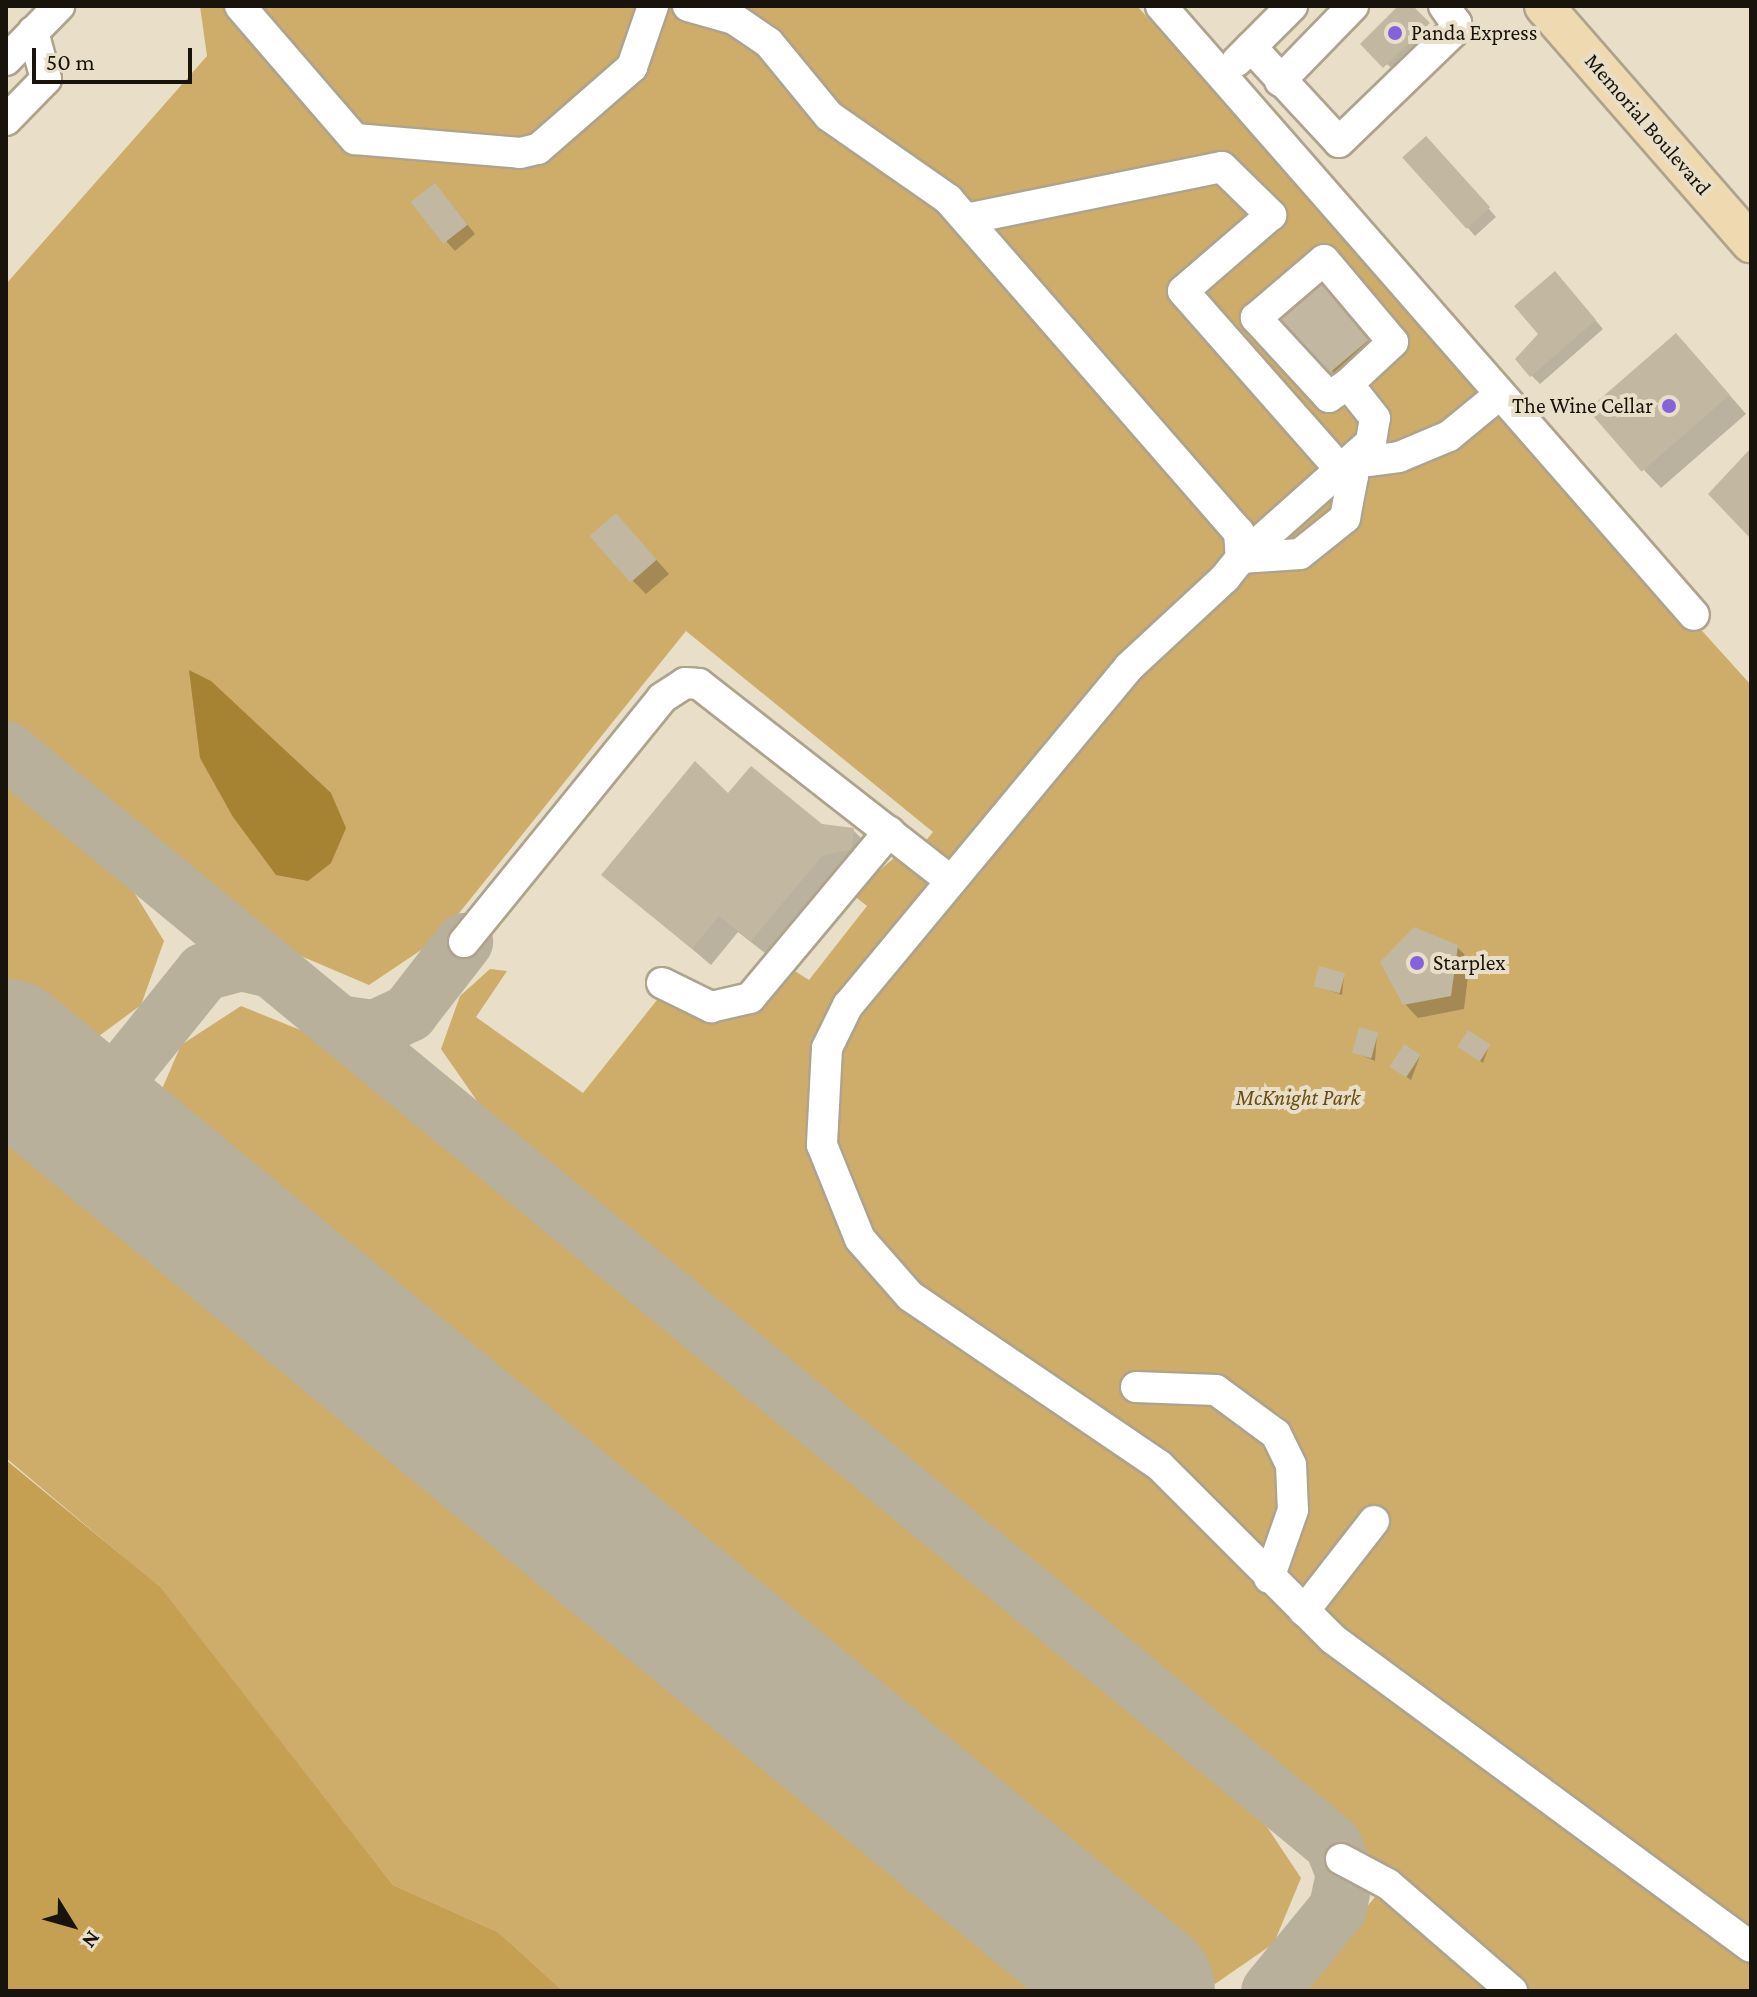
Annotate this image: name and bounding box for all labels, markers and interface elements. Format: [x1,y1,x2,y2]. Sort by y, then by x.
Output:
place label: Panda Express [1411,20,1537,46]
marker: Panda Express [1386,24,1404,42]
scale bar [36,32,196,82]
text: 50 m [46,48,95,75]
street label: Memorial Boulevard [1579,48,1717,200]
place label: The Wine Cellar [1512,393,1653,419]
marker: The Wine Cellar [1660,397,1678,415]
place label: Starplex [1433,950,1506,976]
marker: Starplex [1408,954,1426,972]
park label: McKnight Park [1236,1085,1360,1111]
north arrow [32,1885,112,1965]
text: N [77,1926,106,1953]

